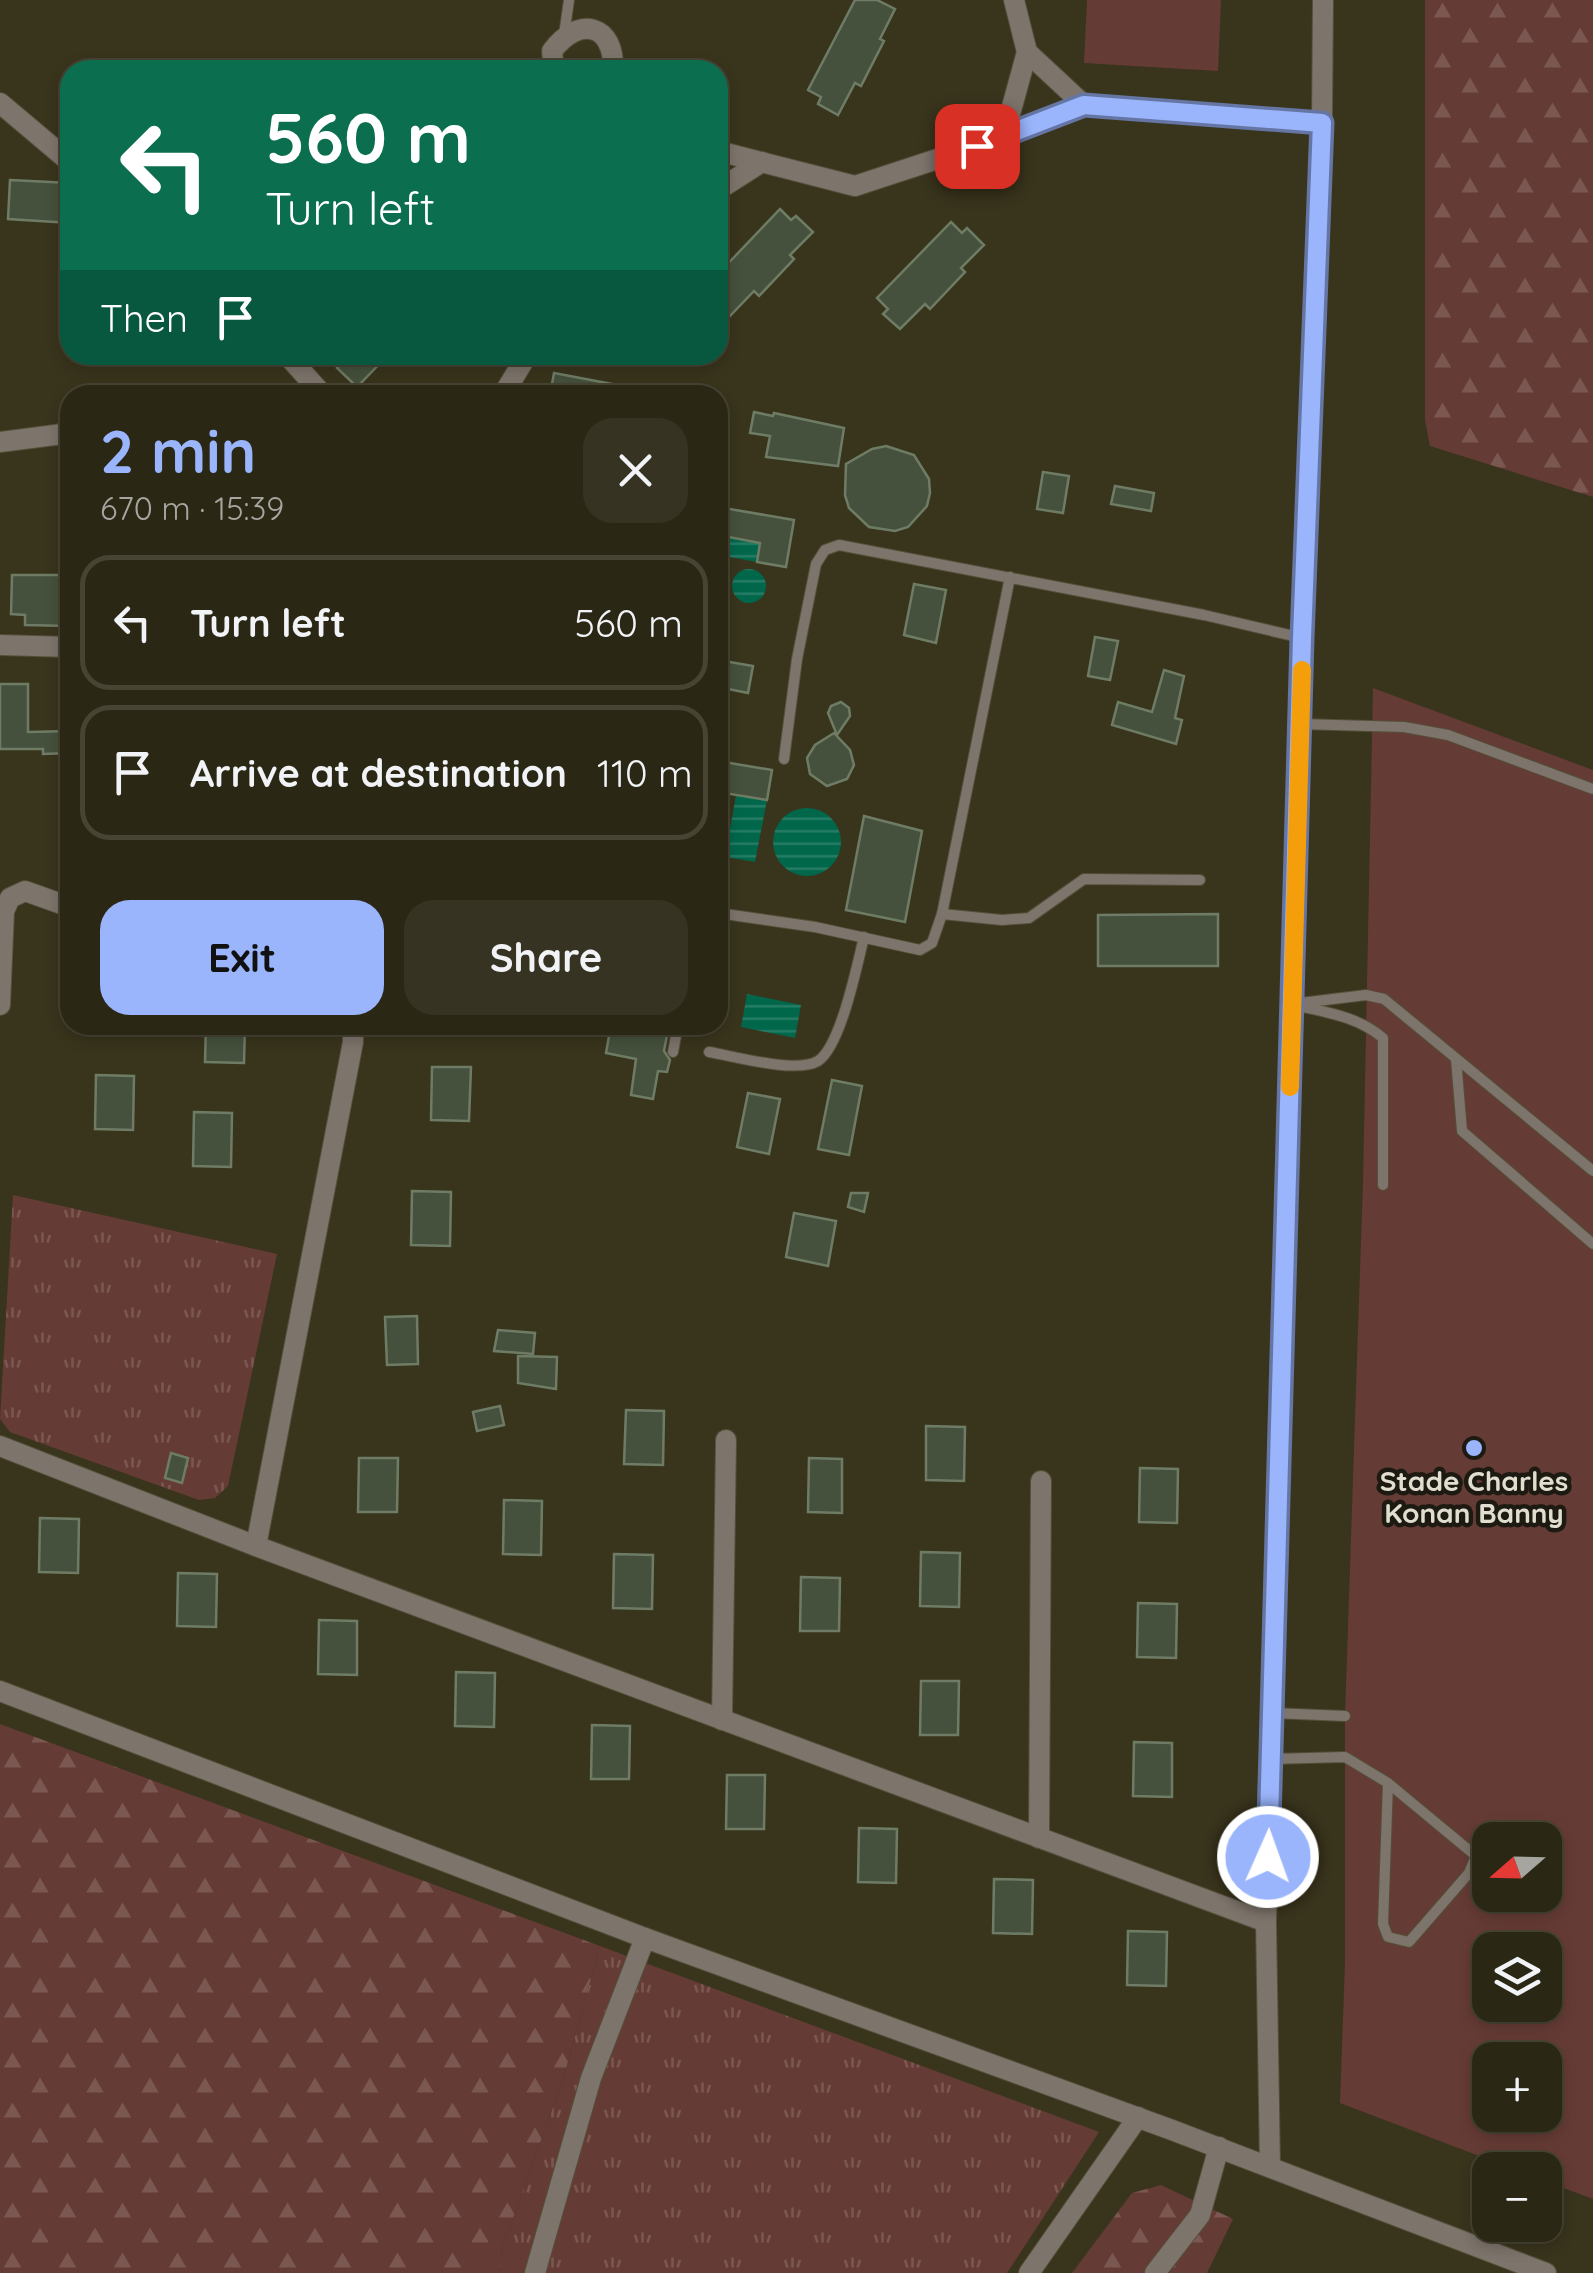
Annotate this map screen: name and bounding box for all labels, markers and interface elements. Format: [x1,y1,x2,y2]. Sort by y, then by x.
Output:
text: 560 m [265,93,471,181]
icon: left [100,100,230,230]
pin [935,104,1020,189]
icon: arrive [950,119,1005,174]
text: Turn left [265,180,435,236]
icon: arrive [208,290,263,345]
text: Then [100,294,188,342]
text: 2 min [100,413,256,488]
button: close [583,418,688,523]
text: 670 m · 15:39 [100,488,284,528]
icon: left [105,595,160,650]
text: Turn left [190,599,346,647]
text: 560 m [574,599,683,647]
icon: arrive [105,745,160,800]
text: Arrive at destination [190,749,567,797]
text: 110 m [597,749,693,797]
button: Exit [100,900,384,1015]
button: Share [404,900,688,1015]
marker: Stade Charles Konan Banny [1463,1437,1485,1459]
place label: Stade Charles Konan Banny [1380,1463,1568,1530]
position arrow [1216,1805,1320,1909]
north arrow [1472,1822,1562,1912]
map controls [1472,1822,1562,2242]
button: layers [1472,1932,1562,2022]
button: + [1472,2042,1562,2132]
button: − [1472,2152,1562,2242]

